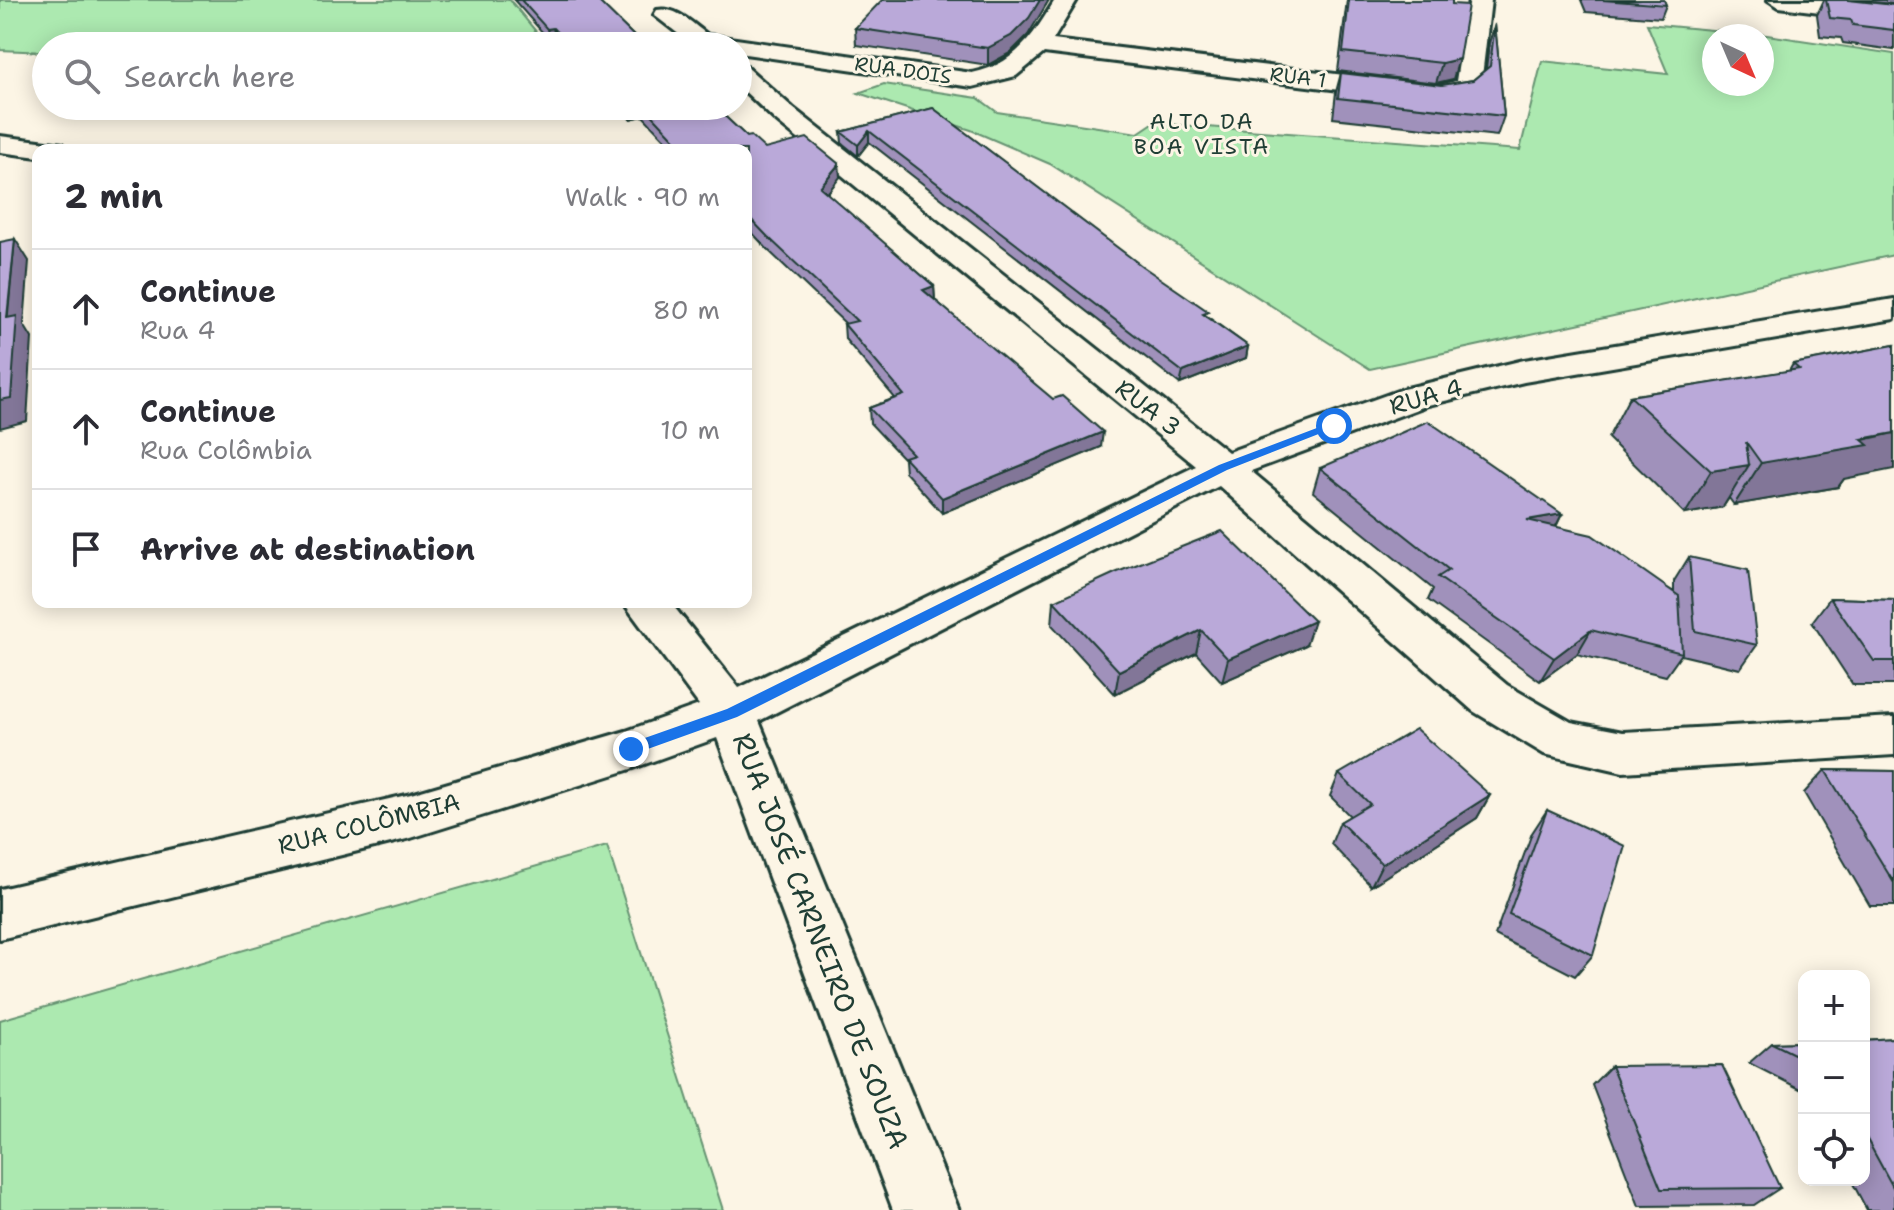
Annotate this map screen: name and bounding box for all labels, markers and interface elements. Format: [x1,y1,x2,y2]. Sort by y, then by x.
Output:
north arrow [1702,24,1774,96]
search box [32,32,752,120]
street label: RUA DOIS [853,50,953,90]
icon: search [60,54,104,98]
text: Search here [124,56,295,97]
street label: RUA 1 [1268,61,1328,93]
district label: ALTO DA BOA VISTA [1134,107,1270,161]
text: 2 min [64,173,163,219]
text: Walk · 90 m [565,179,720,214]
text: Continue [140,271,276,312]
icon: ahead [64,287,108,331]
text: 80 m [653,292,720,327]
text: Rua 4 [140,312,215,347]
street label: RUA 4 [1386,371,1466,423]
street label: RUA 3 [1109,372,1187,444]
text: Continue [140,391,276,432]
icon: ahead [64,407,108,451]
route start [1316,408,1352,444]
text: 10 m [660,412,720,447]
text: Rua Colômbia [140,432,312,467]
icon: arrive [64,527,108,571]
text: Arrive at destination [140,529,475,570]
street label: RUA JOSÉ CARNEIRO DE SOUZA [724,727,918,1155]
route end [613,731,649,767]
street label: RUA COLÔMBIA [275,786,463,862]
map controls [1798,970,1870,1186]
button: + [1798,970,1870,1042]
button: − [1798,1042,1870,1114]
button: locate [1798,1114,1870,1186]

